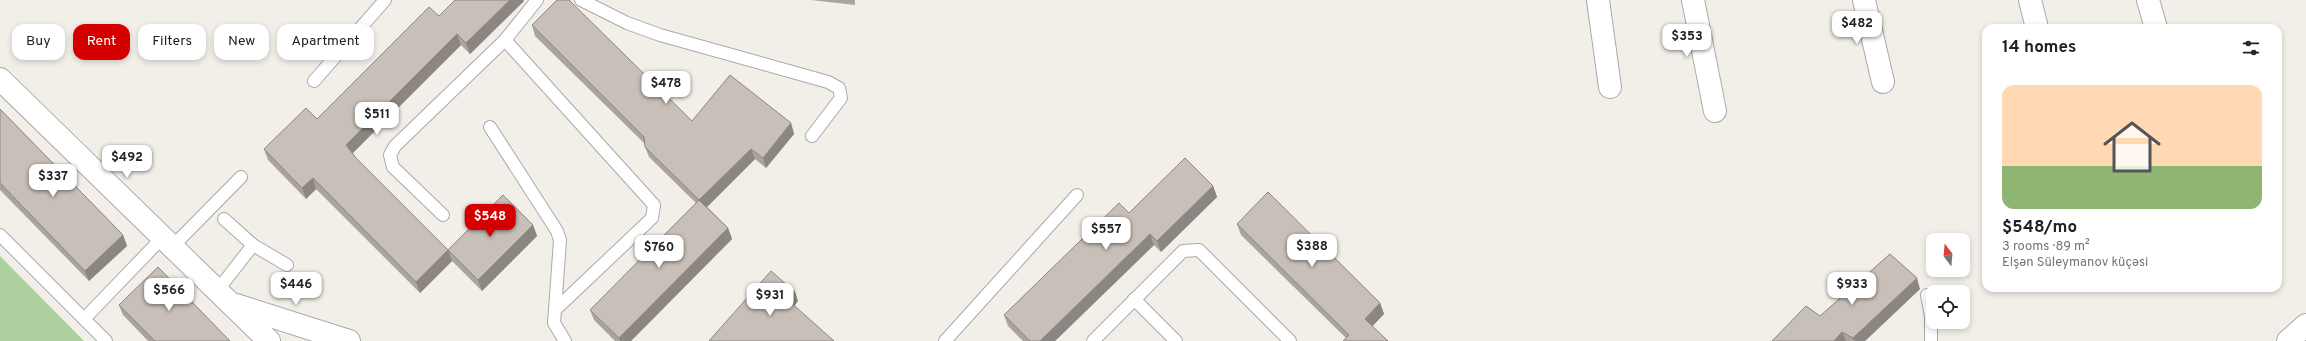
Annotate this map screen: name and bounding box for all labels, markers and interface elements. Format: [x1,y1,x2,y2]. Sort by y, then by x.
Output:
pin: $482 [1833,11,1881,45]
text: $482 [1841,16,1873,32]
chip: Buy [12,24,65,60]
chip: Rent [73,24,130,60]
chip: Filters [138,24,206,60]
chip: New [214,24,269,60]
chip: Apartment [277,24,374,60]
pin: $353 [1663,24,1711,58]
text: $353 [1671,29,1703,45]
text: 14 homes [2002,37,2076,59]
icon: filters [2240,37,2262,59]
pin: $478 [642,71,690,105]
text: $478 [651,76,681,92]
pin: $511 [353,102,401,136]
text: $511 [364,107,390,123]
icon: home [2096,111,2168,183]
pin: $492 [103,145,151,179]
text: $492 [111,150,143,166]
pin: $337 [29,164,77,198]
text: $337 [38,169,68,185]
pin: $548 [466,204,514,238]
text: $548 [474,209,506,225]
pin: $557 [1082,217,1130,251]
text: $548/mo [2002,217,2077,239]
text: $557 [1091,222,1121,238]
north arrow [1926,233,1970,277]
map controls [1926,233,1970,329]
pin: $388 [1288,234,1336,268]
pin: $760 [635,235,683,269]
text: $388 [1296,239,1328,255]
text: 3 rooms · 89 m² [2002,239,2090,255]
text: $760 [644,240,674,256]
text: Elşən Süleymanov küçəsi [2002,255,2148,271]
pin: $446 [272,272,320,306]
pin: $933 [1828,272,1876,306]
text: $446 [280,277,312,293]
text: $933 [1836,277,1868,293]
pin: $566 [145,278,193,312]
text: $566 [153,283,185,299]
pin: $931 [746,283,794,317]
button: locate [1926,285,1970,329]
text: $931 [756,288,784,304]

